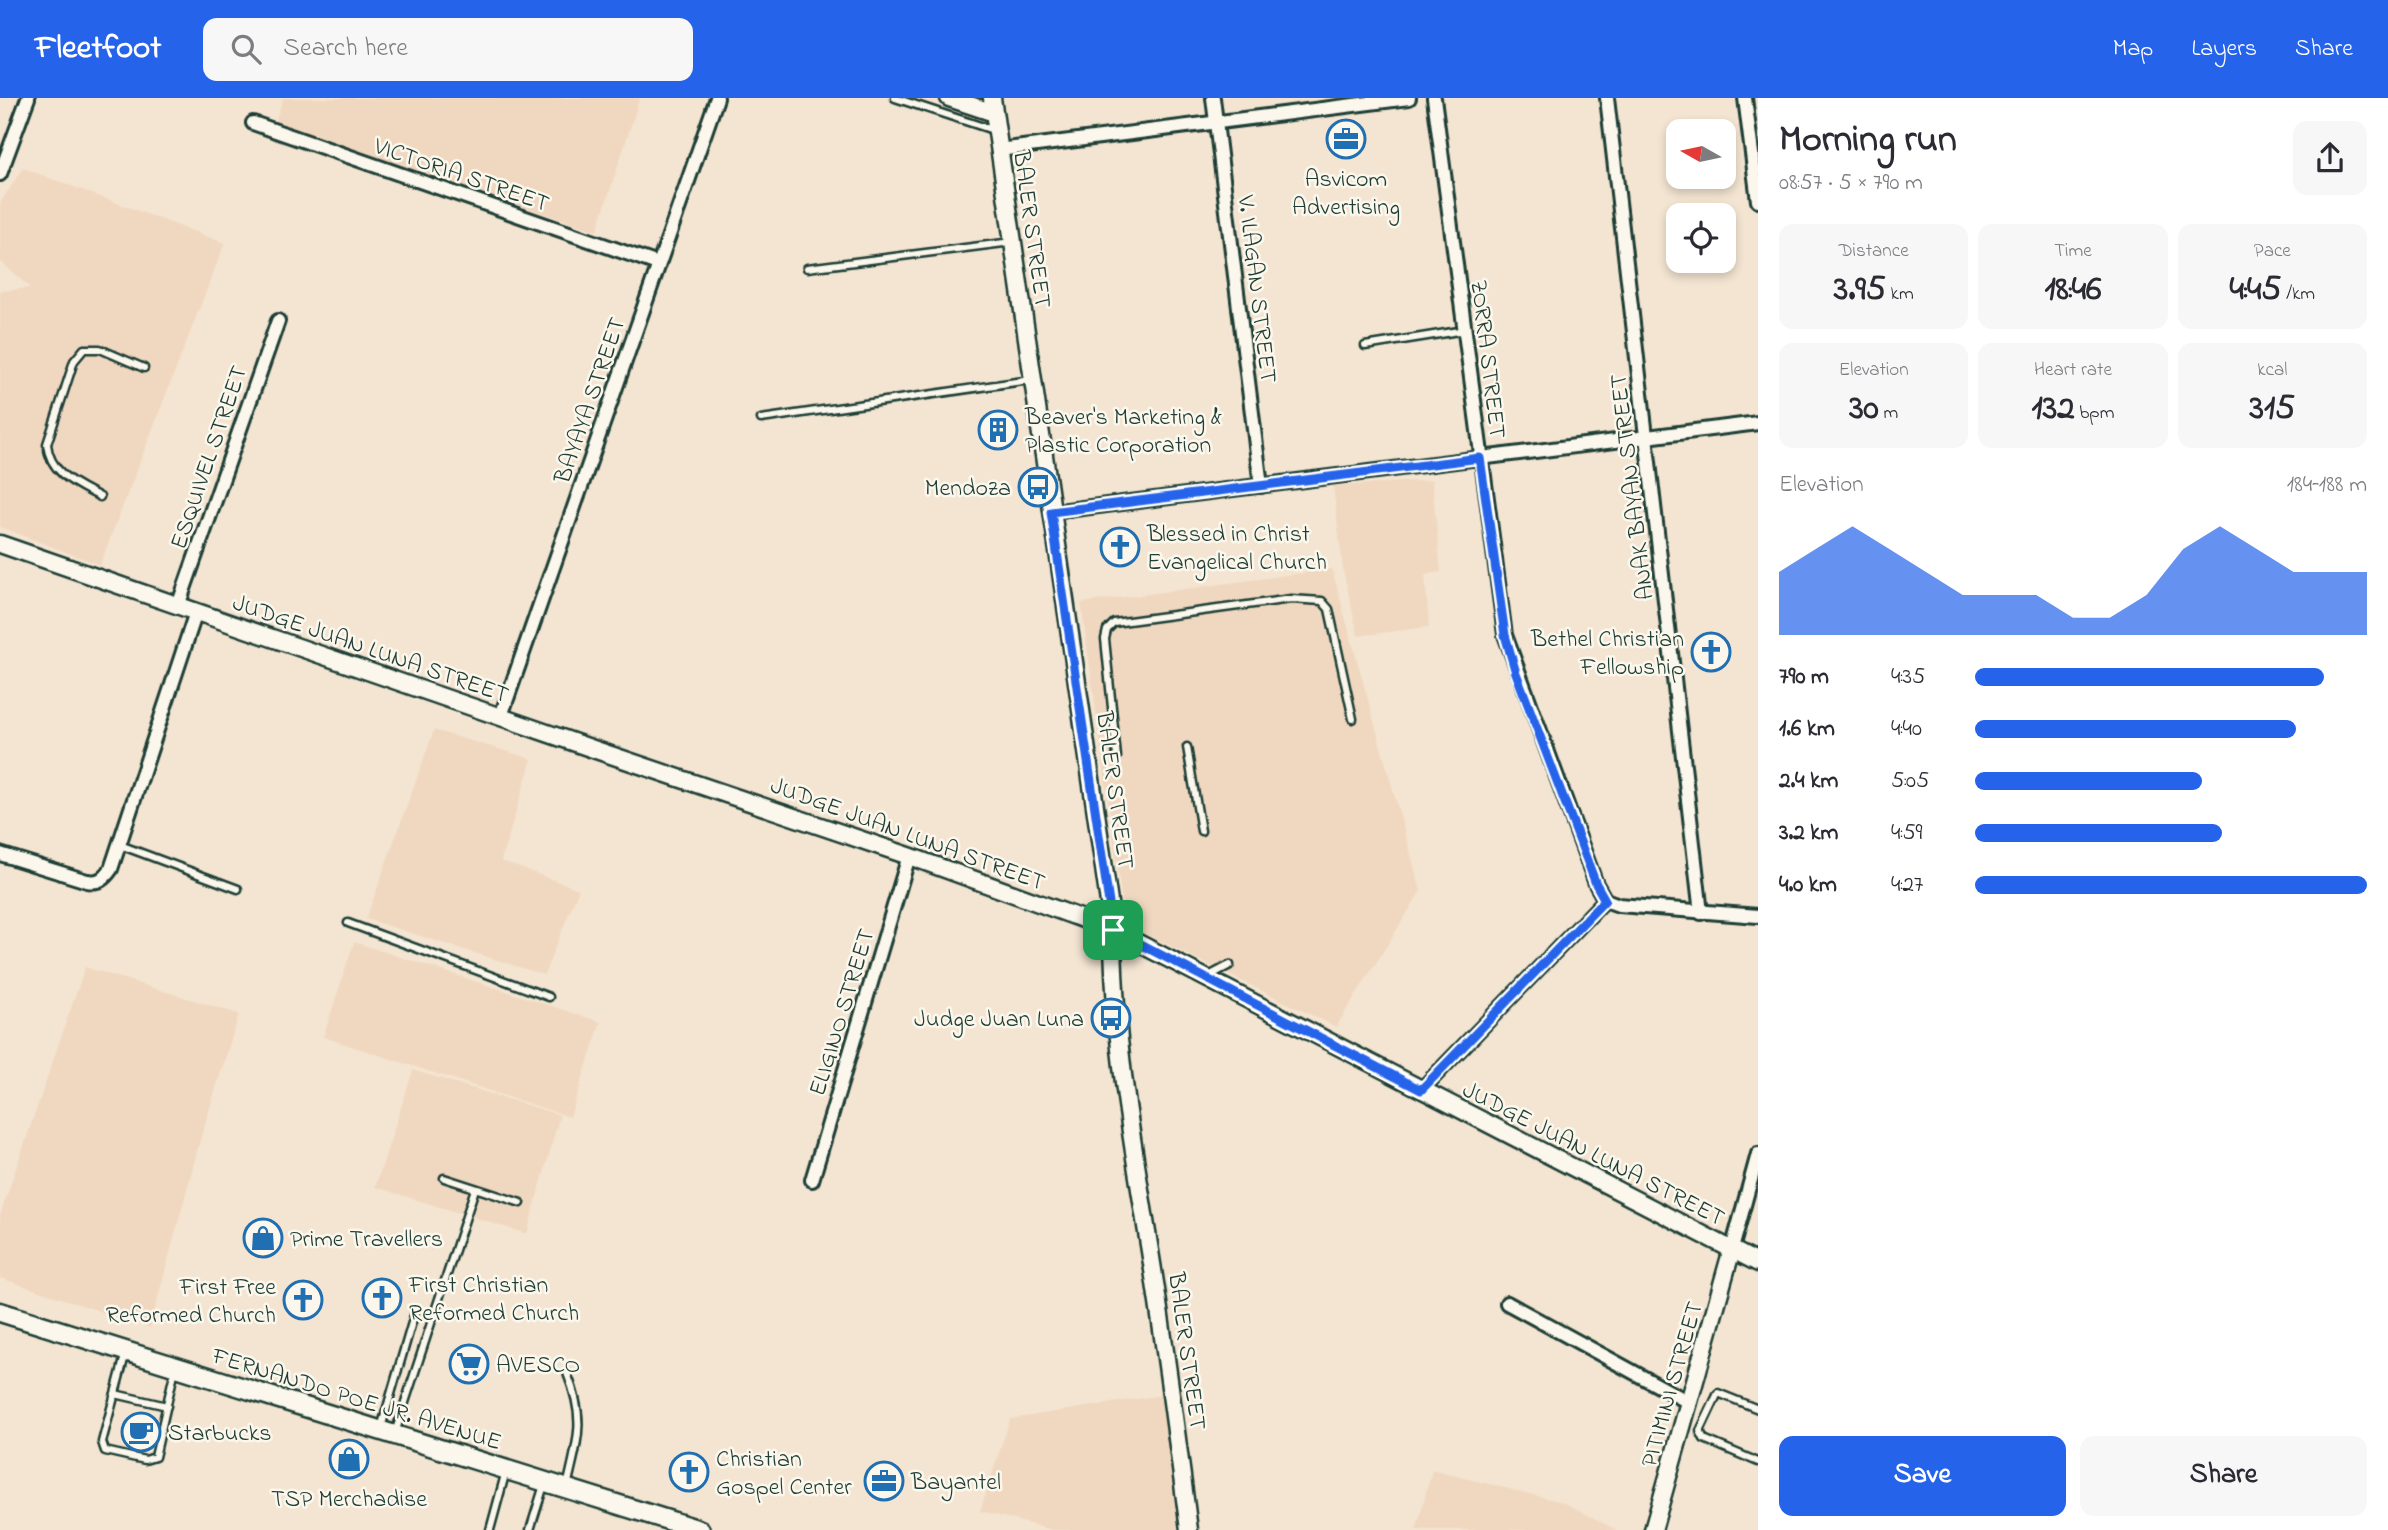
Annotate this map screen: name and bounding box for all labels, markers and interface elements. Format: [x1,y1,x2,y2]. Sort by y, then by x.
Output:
search box [203,18,693,81]
text: Fleetfoot [35,25,161,73]
icon: search [227,30,265,68]
text: Search here [283,30,408,68]
text: Map [2113,32,2153,67]
text: Layers [2191,32,2257,67]
text: Share [2295,32,2353,67]
text: Morning run [1779,113,1957,169]
office icon: Asvicom Advertising [1325,118,1367,160]
north arrow [1666,119,1736,189]
map controls [1666,119,1736,273]
button: share [2293,121,2367,195]
street label: VICTORIA STREET [368,130,554,223]
street label: BALER STREET [1002,147,1059,311]
place label: Asvicom Advertising [1292,163,1400,226]
text: 08:57 · 5 × 790 m [1779,167,1923,200]
street label: V. ILAGAN STREET [1227,192,1284,385]
button: locate [1666,203,1736,273]
text: Distance [1839,238,1909,265]
text: Time [2054,238,2092,265]
text: Pace [2254,238,2291,265]
text: 3.95 [1834,265,1886,316]
text: 18:46 [2044,265,2102,316]
text: 4:45 [2230,265,2281,316]
street label: ZORRA STREET [1459,278,1514,441]
text: km [1886,281,1914,308]
text: /km [2281,281,2315,308]
street label: BAYAYA STREET [546,313,636,490]
text: Elevation [1839,357,1909,384]
text: Heart rate [2034,357,2112,384]
text: kcal [2257,357,2287,384]
street label: ESQUIVEL STREET [163,361,258,554]
street label: ANAK BAYAN STREET [1602,371,1665,602]
text: 30 [1849,384,1879,435]
text: 132 [2032,384,2075,435]
text: 315 [2250,384,2295,435]
text: m [1879,400,1898,427]
text: bpm [2075,400,2114,427]
place label: Beaver's Marketing & Plastic Corporation [1024,401,1222,464]
building icon: Beaver's Marketing & Plastic Corporation [977,409,1019,451]
bus stop icon: Mendoza [1017,466,1059,508]
text: Elevation [1779,469,1864,502]
text: 184–188 m [2287,469,2367,502]
place label: Mendoza [925,472,1011,507]
place label: Blessed in Christ Evangelical Church [1146,518,1327,581]
church icon: Blessed in Christ Evangelical Church [1099,526,1141,568]
street label: JUDGE JUAN LUNA STREET [227,587,513,714]
place label: Bethel Christian Fellowship [1530,623,1684,686]
church icon: Bethel Christian Fellowship [1690,631,1732,673]
text: 790 m [1779,661,1829,694]
text: 4:35 [1891,661,1925,694]
street label: BALER STREET [1085,708,1142,872]
text: 1.6 km [1779,713,1835,746]
text: 4:40 [1891,713,1922,746]
text: 2.4 km [1779,765,1838,798]
text: 5:05 [1891,765,1929,798]
street label: JUDGE JUAN LUNA STREET [765,769,1050,902]
text: 3.2 km [1779,817,1838,850]
text: 4:59 [1891,817,1923,850]
text: 4.0 km [1779,869,1837,902]
text: 4:27 [1891,869,1923,902]
pin [1083,900,1143,960]
icon: arrive [1094,911,1132,949]
street label: ELIGINO STREET [801,925,885,1101]
bus stop icon: Judge Juan Luna [1090,997,1132,1039]
place label: Judge Juan Luna [914,1003,1084,1038]
street label: JUDGE JUAN LUNA STREET [1456,1074,1730,1237]
shop icon: Prime Travellers [242,1217,284,1259]
place label: Prime Travellers [290,1223,443,1258]
place label: First Christian Reformed Church [408,1269,579,1332]
street label: BALER STREET [1157,1269,1214,1433]
place label: First Free Reformed Church [106,1271,276,1334]
church icon: First Christian Reformed Church [361,1277,403,1319]
church icon: First Free Reformed Church [282,1279,324,1321]
street label: PITIMINI STREET [1633,1298,1714,1472]
street label: FERNANDO POE JR. AVENUE [206,1339,505,1461]
supermarket icon: AVESCO [448,1343,490,1385]
place label: AVESCO [496,1349,580,1384]
cafe icon: Starbucks [120,1411,162,1453]
place label: Starbucks [168,1417,272,1452]
button: Save [1779,1436,2066,1516]
button: Share [2080,1436,2367,1516]
shop icon: TSP Merchadise [328,1438,370,1480]
place label: Christian Gospel Center [716,1443,852,1506]
church icon: Christian Gospel Center [668,1451,710,1493]
office icon: Bayantel [863,1460,905,1502]
place label: Bayantel [910,1466,1001,1502]
place label: TSP Merchadise [271,1483,427,1518]

